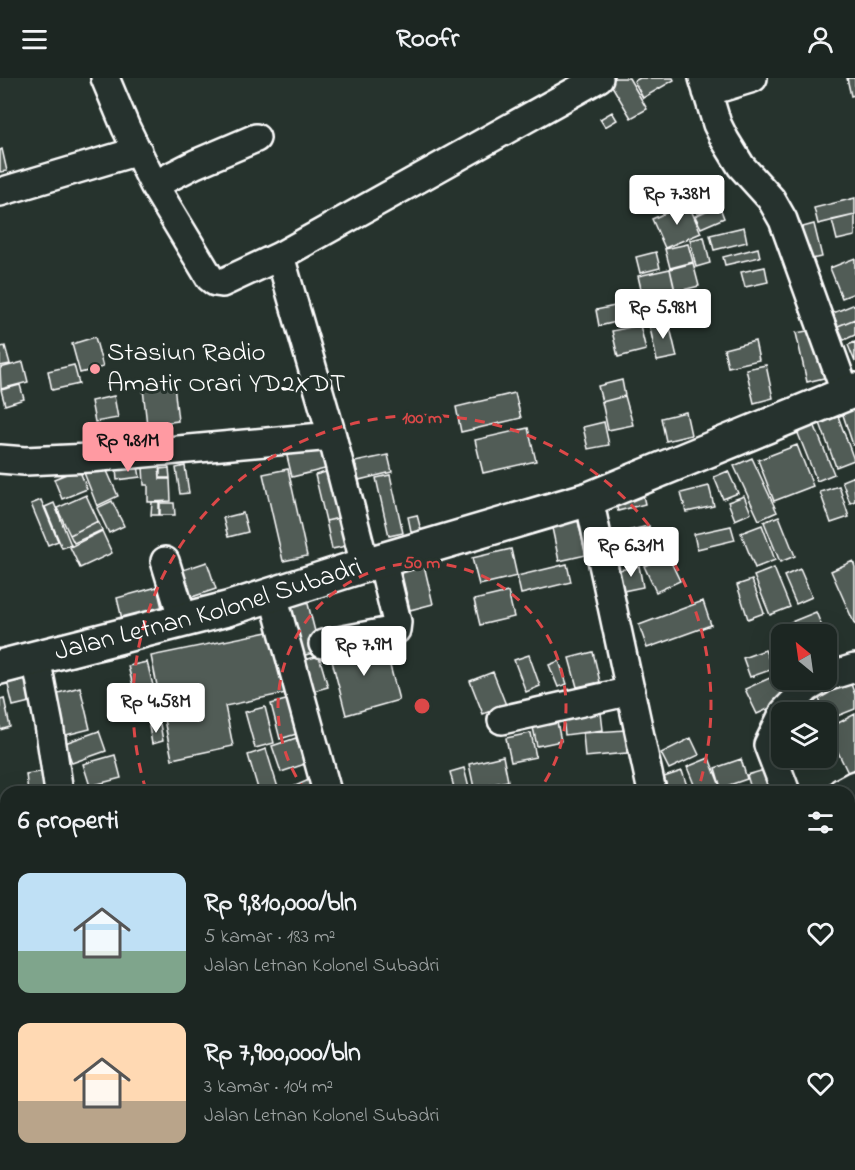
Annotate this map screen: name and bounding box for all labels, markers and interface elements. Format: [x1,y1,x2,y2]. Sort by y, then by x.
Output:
text: Roofr [396,20,459,59]
icon: menu [18,23,51,56]
icon: person [804,23,837,56]
pin: Rp 7.38M [615,175,739,226]
text: Rp 7.38M [643,180,711,209]
pin: Rp 5.98M [601,289,725,340]
text: Rp 5.98M [629,294,697,323]
place label: Stasiun Radio Amatir Orari YD2XDT [107,334,345,404]
marker: Stasiun Radio Amatir Orari YD2XDT [88,362,102,376]
text: 100 m [402,406,442,432]
pin: Rp 9.81M [66,422,190,473]
text: Rp 9.81M [96,427,160,456]
pin: Rp 6.31M [569,527,693,578]
text: Rp 6.31M [598,532,664,561]
street label: Jalan Letnan Kolonel Subadri [50,548,367,672]
text: 50 m [404,551,440,577]
north arrow [771,624,837,690]
map controls [771,624,837,768]
pin: Rp 7.9M [309,626,419,677]
text: Rp 7.9M [335,631,393,660]
pin: Rp 4.58M [94,683,218,734]
text: Rp 4.58M [121,688,191,717]
centre of rings [412,696,432,716]
button: layers [771,702,837,768]
text: 6 properti [18,803,119,841]
icon: filters [804,806,837,839]
text: Rp 9,810,000/bln [204,885,357,923]
icon: home [66,897,138,969]
icon: heart [804,917,837,950]
text: 5 kamar · 183 m² [204,923,335,952]
text: Jalan Letnan Kolonel Subadri [204,952,439,981]
text: Rp 7,900,000/bln [204,1035,361,1073]
icon: home [66,1047,138,1119]
icon: heart [804,1067,837,1100]
text: 3 kamar · 104 m² [204,1073,333,1102]
text: Jalan Letnan Kolonel Subadri [204,1102,439,1131]

